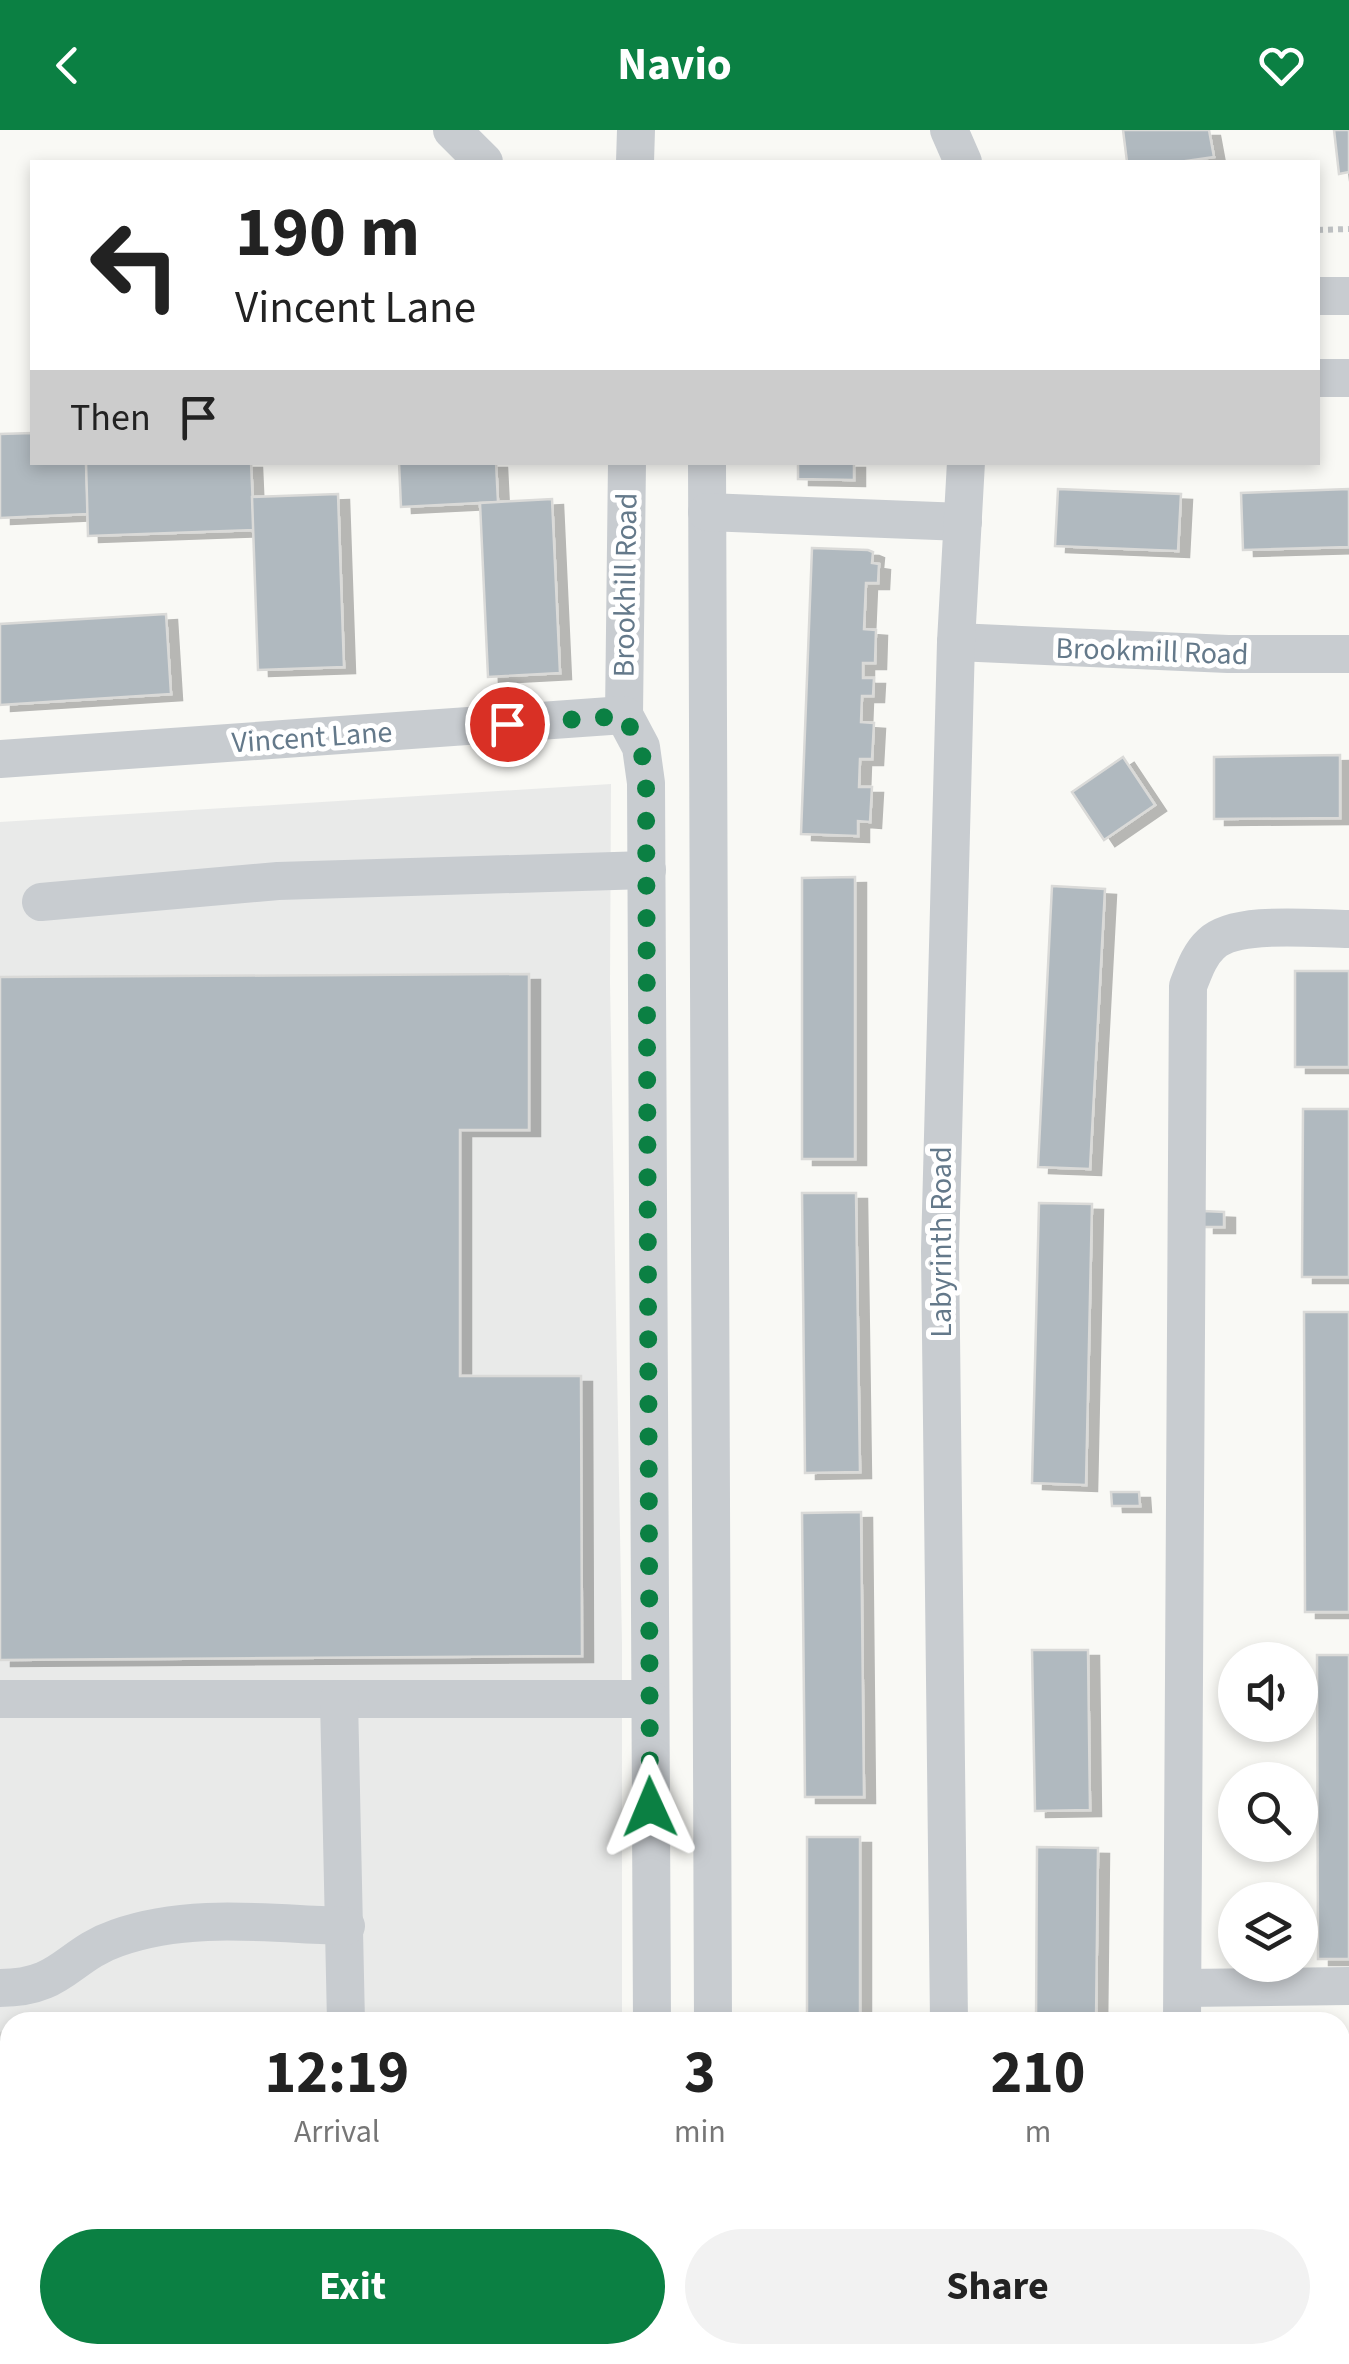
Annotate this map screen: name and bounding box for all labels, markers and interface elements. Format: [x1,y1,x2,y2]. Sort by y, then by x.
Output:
text: Navio [617,33,732,97]
icon: back [40,38,95,93]
icon: heart [1254,38,1309,93]
text: 190 m [235,183,420,283]
icon: left [70,200,200,330]
text: Vincent Lane [235,276,476,340]
icon: arrive [171,390,226,445]
text: Then [70,391,151,445]
street label: Brookhill Road [602,492,649,678]
street label: Brookmill Road [1055,627,1249,676]
pin [465,682,550,767]
icon: arrive [480,697,535,752]
street label: Vincent Lane [230,710,394,765]
street label: Labyrinth Road [920,1146,963,1338]
map controls [1218,1642,1318,1982]
button: sound [1218,1642,1318,1742]
position arrow [598,1755,702,1859]
button: search [1218,1762,1318,1862]
button: layers [1218,1882,1318,1982]
text: 12:19 [265,2031,409,2116]
text: 3 [684,2031,716,2116]
text: 210 [990,2031,1085,2116]
text: Arrival [294,2109,380,2155]
text: min [674,2109,726,2155]
text: m [1025,2109,1051,2155]
button: Exit [40,2229,665,2344]
button: Share [685,2229,1310,2344]

